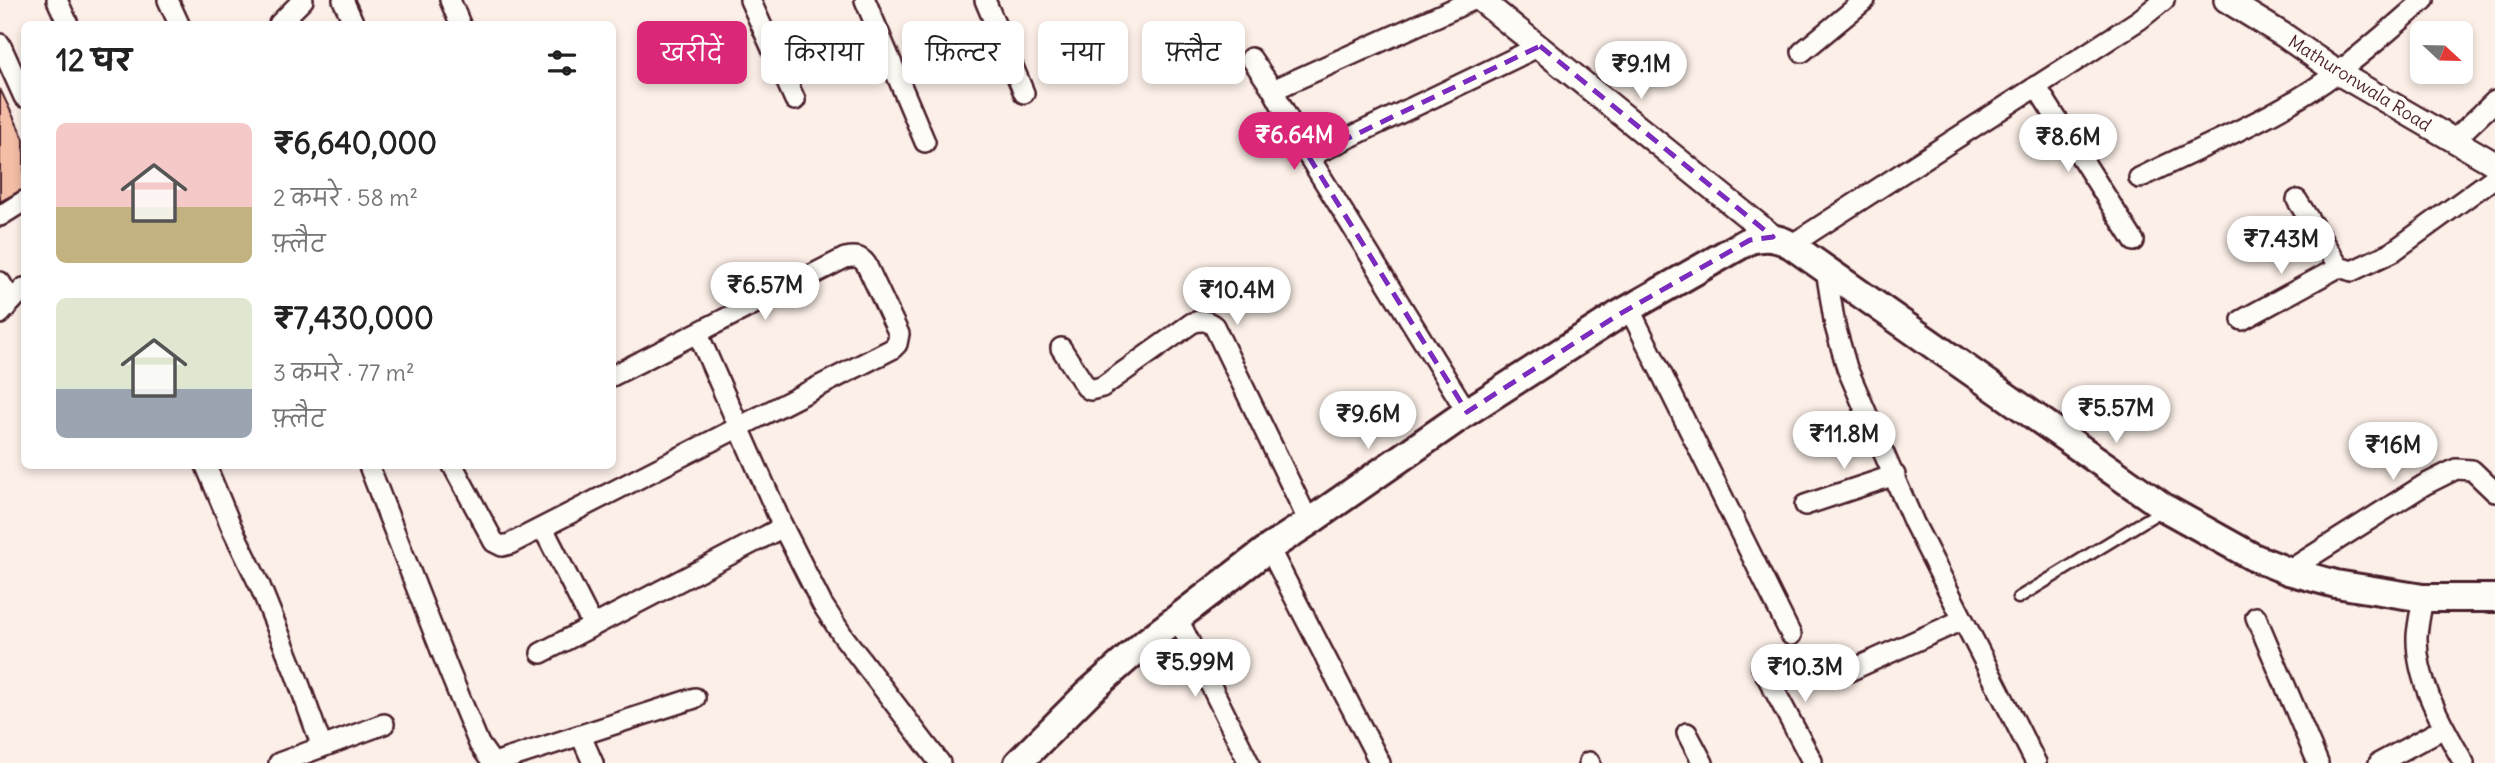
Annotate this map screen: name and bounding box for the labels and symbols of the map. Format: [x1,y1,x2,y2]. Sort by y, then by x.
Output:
north arrow [2410,21,2473,84]
street label: Mathuronwala Road [2284,30,2436,137]
pin: ₹9.1M [1592,42,1690,101]
pin: ₹6.64M [1237,113,1351,172]
pin: ₹8.6M [2019,114,2117,174]
pin: ₹7.43M [2224,216,2338,276]
pin: ₹6.57M [708,262,822,322]
pin: ₹10.4M [1180,268,1294,327]
pin: ₹5.57M [2059,386,2173,445]
pin: ₹9.6M [1319,392,1417,451]
pin: ₹11.8M [1787,412,1901,471]
pin: ₹16M [2352,422,2434,482]
pin: ₹5.99M [1138,640,1252,699]
pin: ₹10.3M [1748,644,1862,704]

